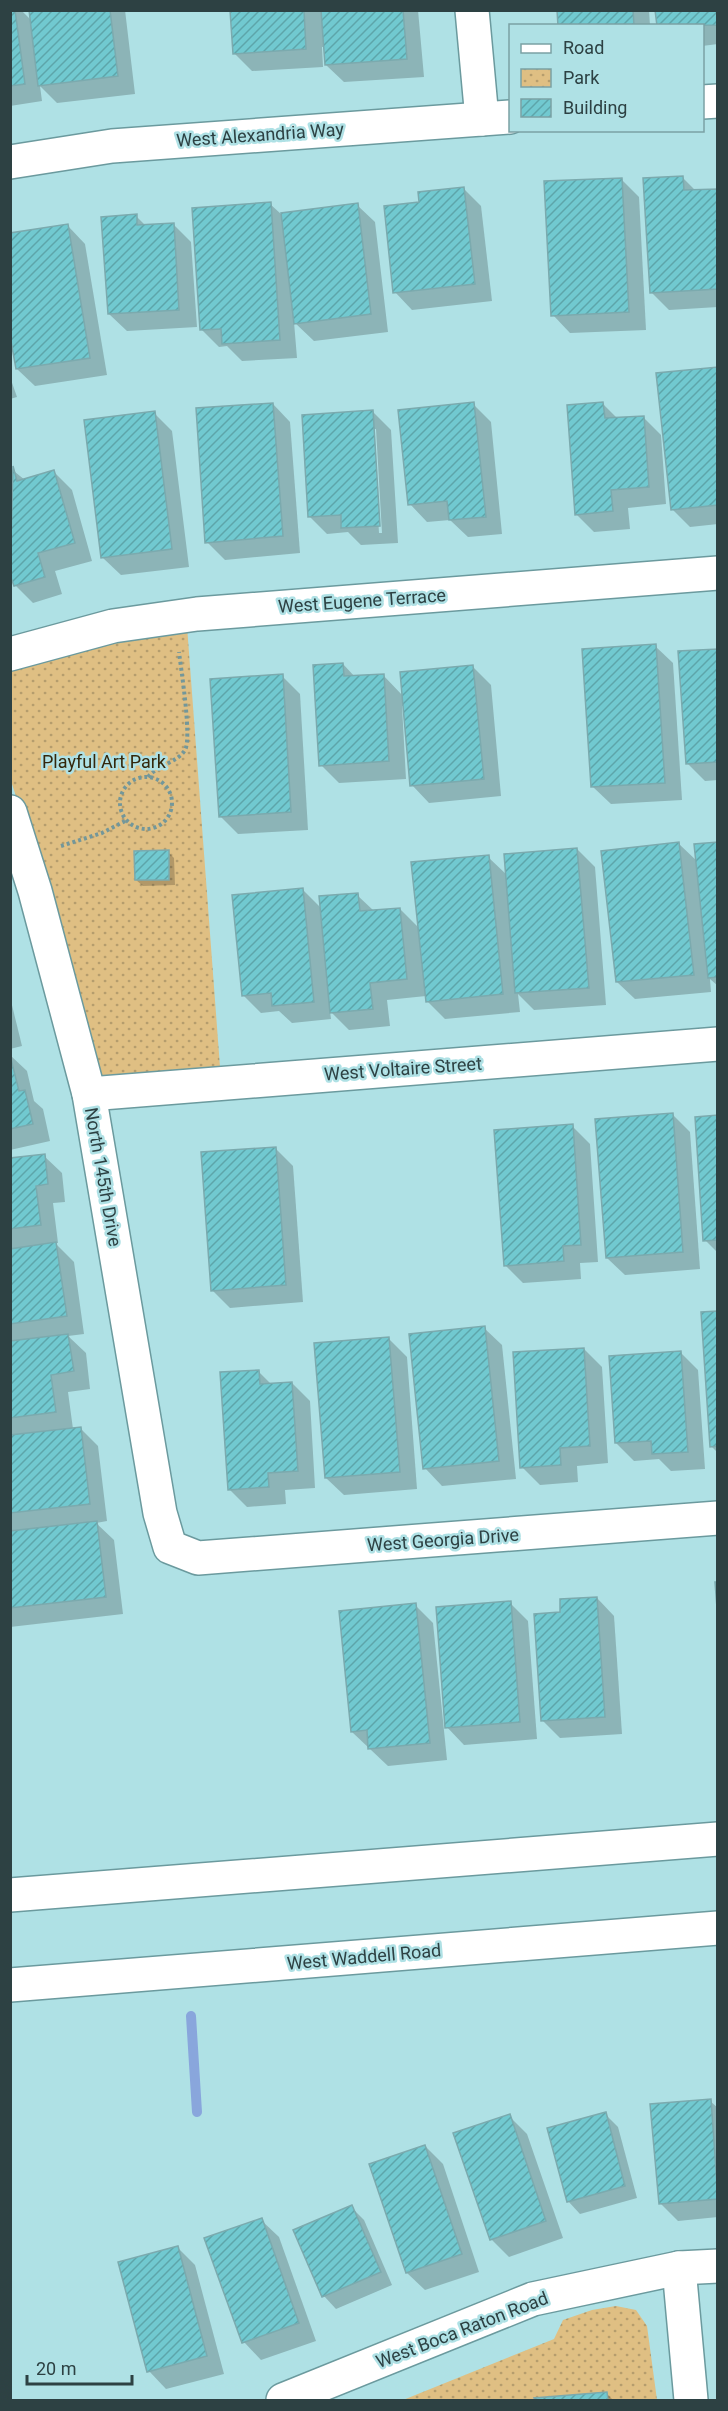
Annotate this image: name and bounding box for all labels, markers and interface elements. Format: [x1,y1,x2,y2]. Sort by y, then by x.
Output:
legend [509,24,704,132]
text: Road [563,37,604,58]
text: Park [563,67,600,88]
text: Building [563,97,627,118]
street label: West Alexandria Way [175,118,345,151]
street label: West Eugene Terrace [277,584,447,617]
park label: Playful Art Park [42,751,167,772]
street label: West Voltaire Street [323,1053,483,1084]
street label: North 145th Drive [81,1106,126,1248]
street label: West Georgia Drive [366,1524,520,1555]
street label: West Waddell Road [286,1939,442,1974]
street label: West Boca Raton Road [373,2287,551,2372]
scale bar [27,2348,132,2386]
text: 20 m [36,2358,76,2379]

